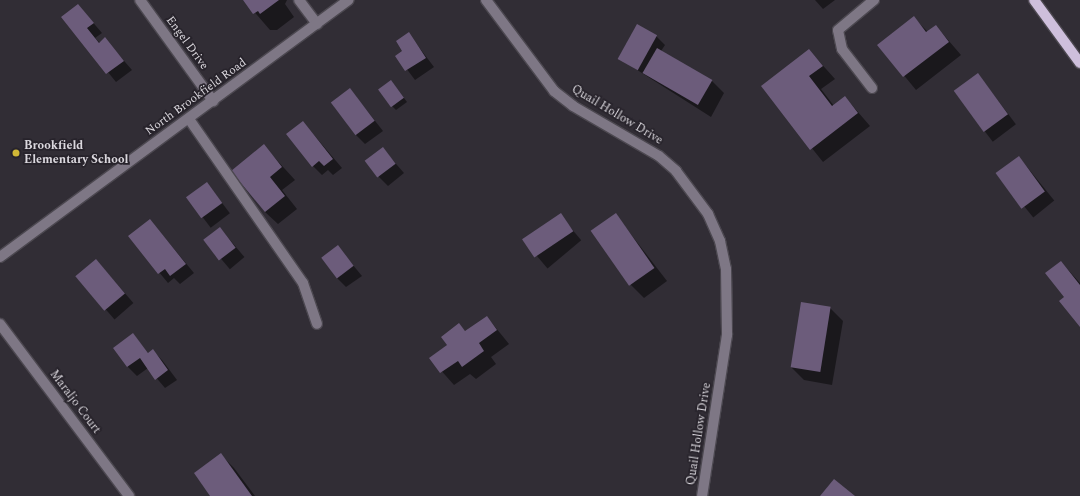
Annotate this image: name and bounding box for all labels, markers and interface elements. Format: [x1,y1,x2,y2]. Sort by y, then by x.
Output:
street label: Engel Drive [163,13,211,73]
street label: North Brookfield Road [143,56,249,138]
street label: Quail Hollow Drive [569,82,665,148]
place label: Brookfield Elementary School [24,139,128,167]
marker: Brookfield Elementary School [11,148,21,158]
street label: Maraljo Court [46,367,104,437]
street label: Quail Hollow Drive [684,382,714,486]

